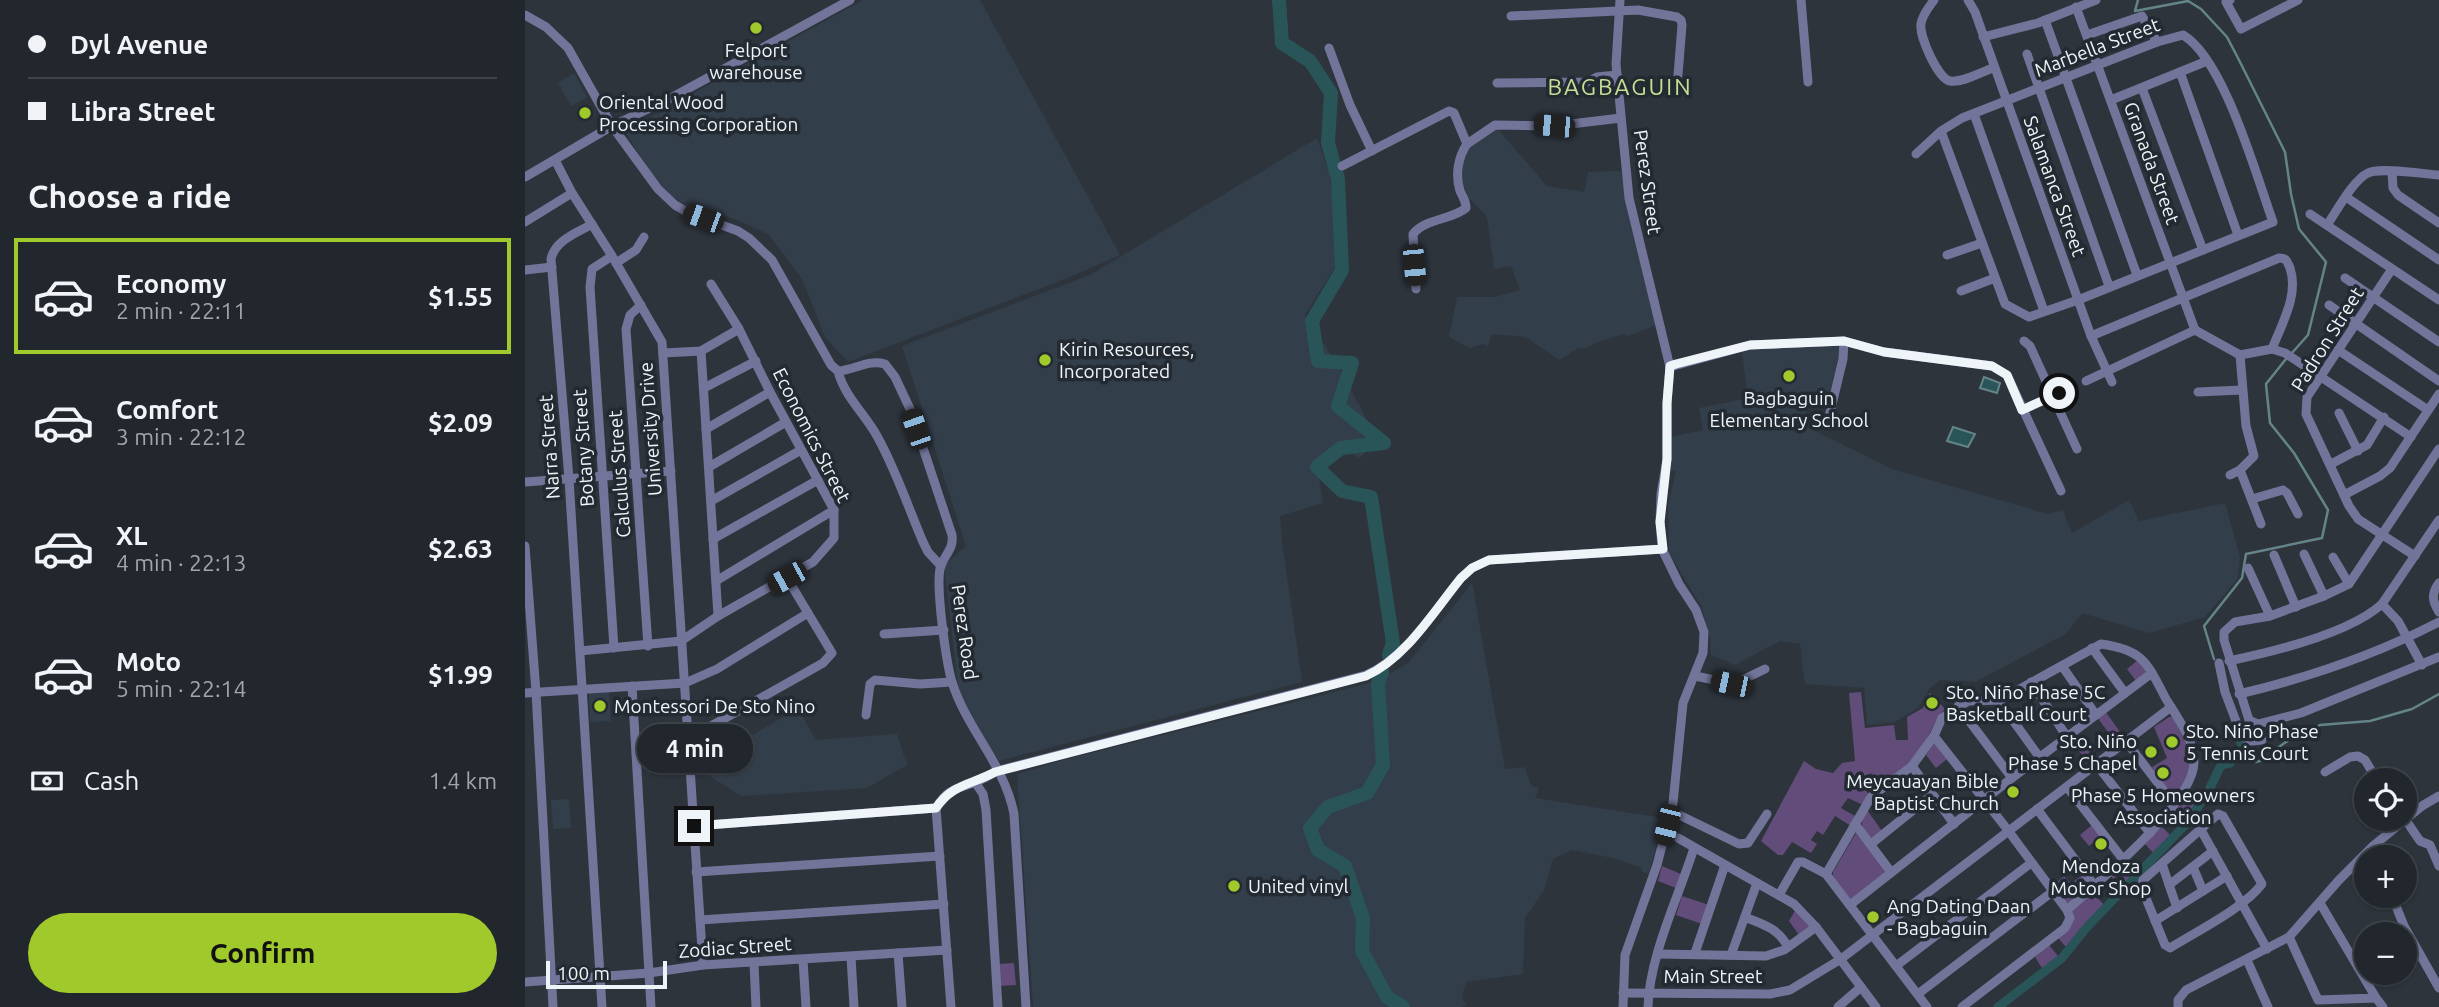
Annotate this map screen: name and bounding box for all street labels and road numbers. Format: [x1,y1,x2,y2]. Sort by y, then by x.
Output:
street label: Marbella Street [2031,13,2163,81]
street label: Granada Street [2120,99,2184,228]
street label: Salamanca Street [2019,113,2091,260]
street label: Perez Street [1630,128,1666,236]
street label: Padron Street [2286,282,2368,395]
street label: University Drive [634,361,666,497]
street label: Economics Street [769,364,856,506]
street label: Botany Street [568,388,598,507]
street label: Narra Street [534,393,564,500]
street label: Calculus Street [604,409,634,538]
street label: Perez Road [947,583,983,681]
street label: Zodiac Street [678,932,793,962]
street label: Main Street [1663,965,1763,987]

